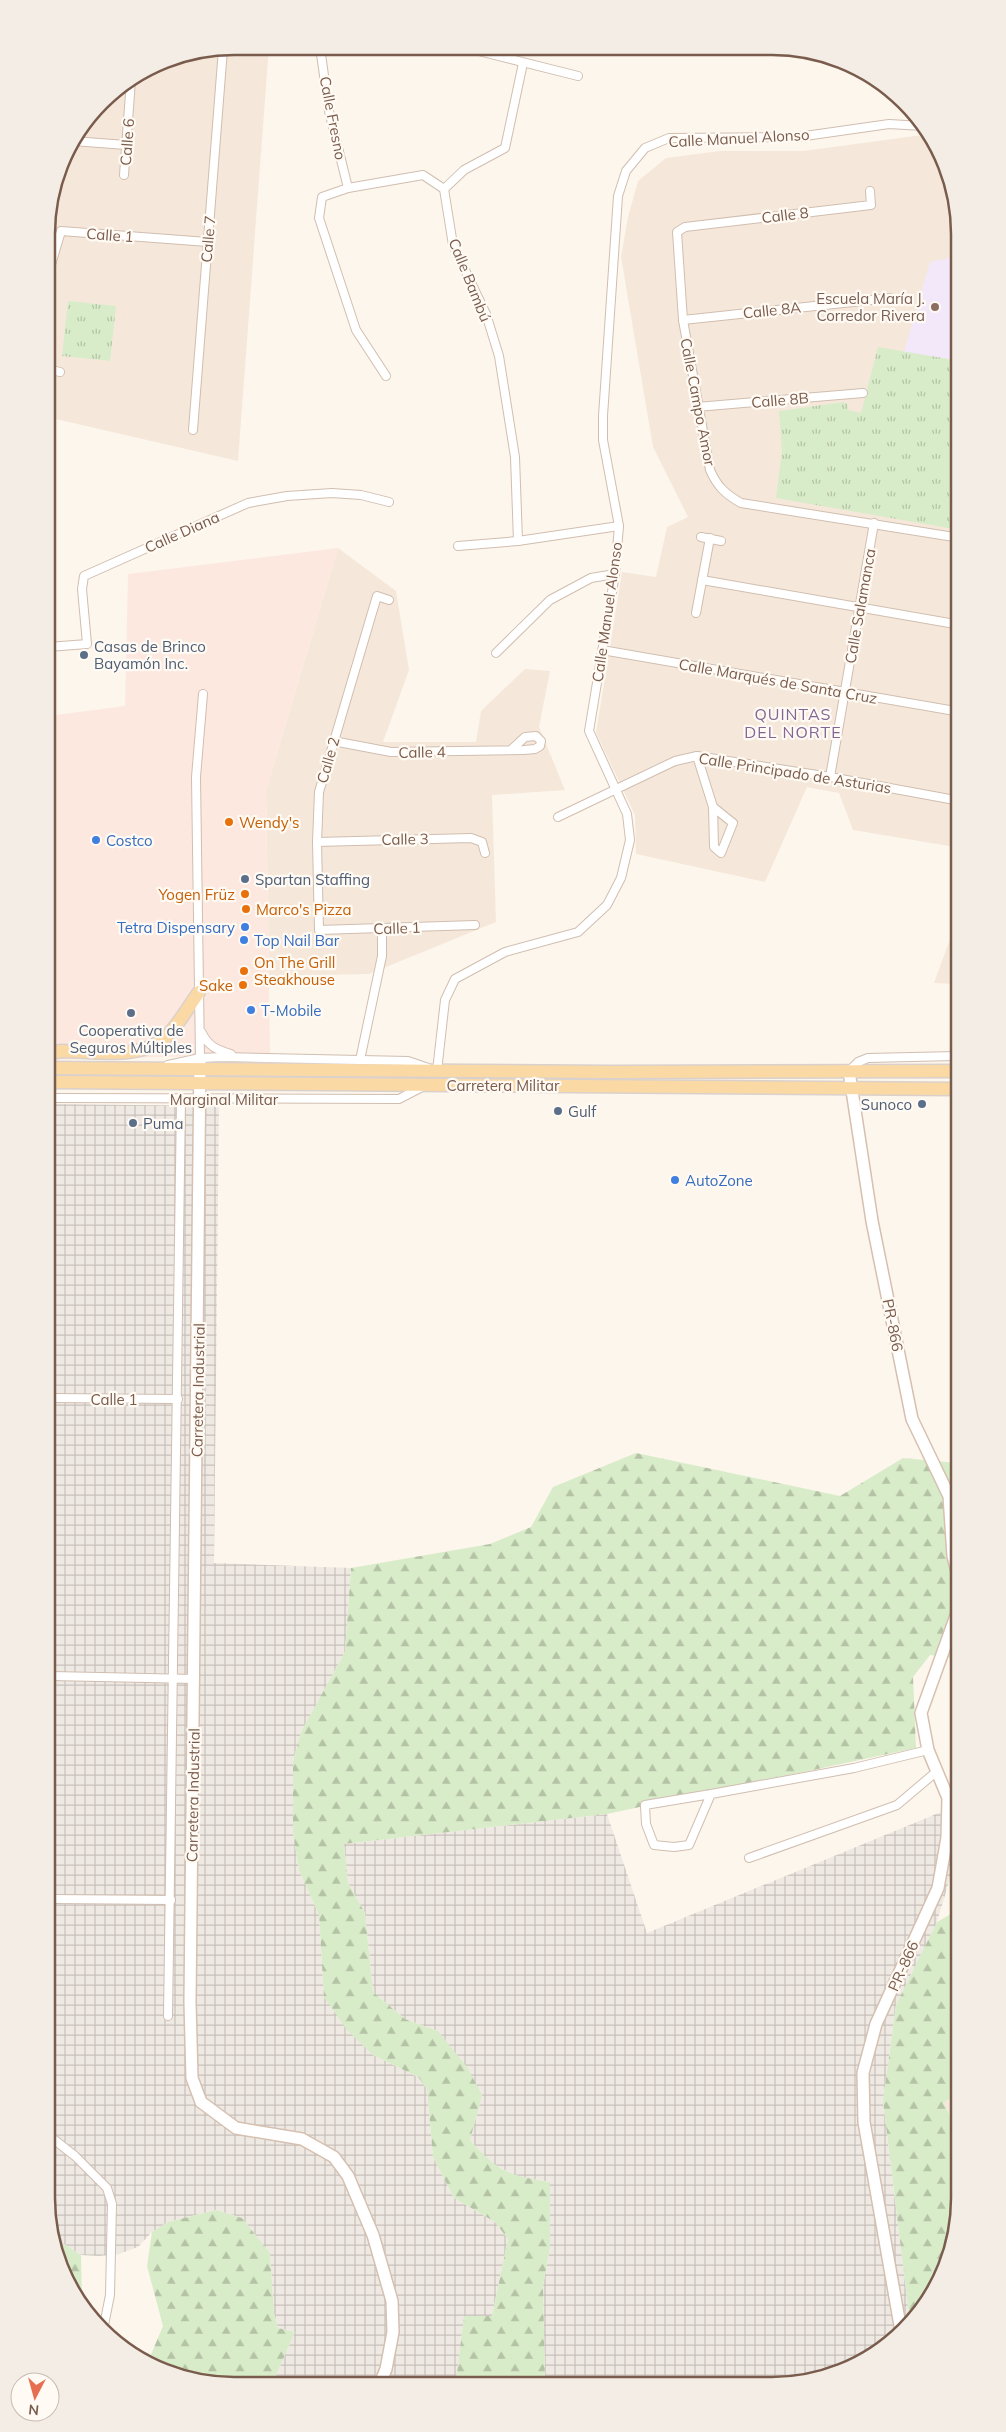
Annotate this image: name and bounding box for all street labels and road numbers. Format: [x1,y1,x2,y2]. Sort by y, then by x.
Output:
street label: Calle Fresno [316,75,350,161]
street label: Calle 6 [116,118,138,166]
street label: Calle Manuel Alonso [668,125,810,151]
street label: Calle 8 [760,203,810,227]
street label: Calle 7 [196,215,220,263]
street label: Calle 1 [86,224,134,246]
street label: Calle Bambú [445,236,495,324]
street label: Calle 8A [742,298,802,322]
street label: Calle Campo Amor [676,336,720,468]
street label: Calle 8B [751,388,809,412]
street label: Calle Diana [142,507,222,557]
street label: Calle Manuel Alonso [588,541,626,683]
street label: Calle Salamanca [841,547,879,665]
street label: Calle Marqués de Santa Cruz [677,654,879,708]
street label: Calle 2 [312,735,344,785]
street label: Calle 4 [398,742,446,762]
street label: Calle Principado de Asturias [697,748,893,798]
street label: Calle 3 [381,829,429,849]
street label: Calle 1 [373,918,421,938]
street label: Carretera Militar [447,1076,560,1095]
street label: Marginal Militar [170,1090,279,1109]
street label: PR-866 [879,1297,907,1353]
street label: Carretera Industrial [187,1323,209,1457]
street label: Calle 1 [90,1390,138,1409]
street label: Carretera Industrial [182,1728,204,1862]
street label: PR-866 [883,1938,923,1994]

